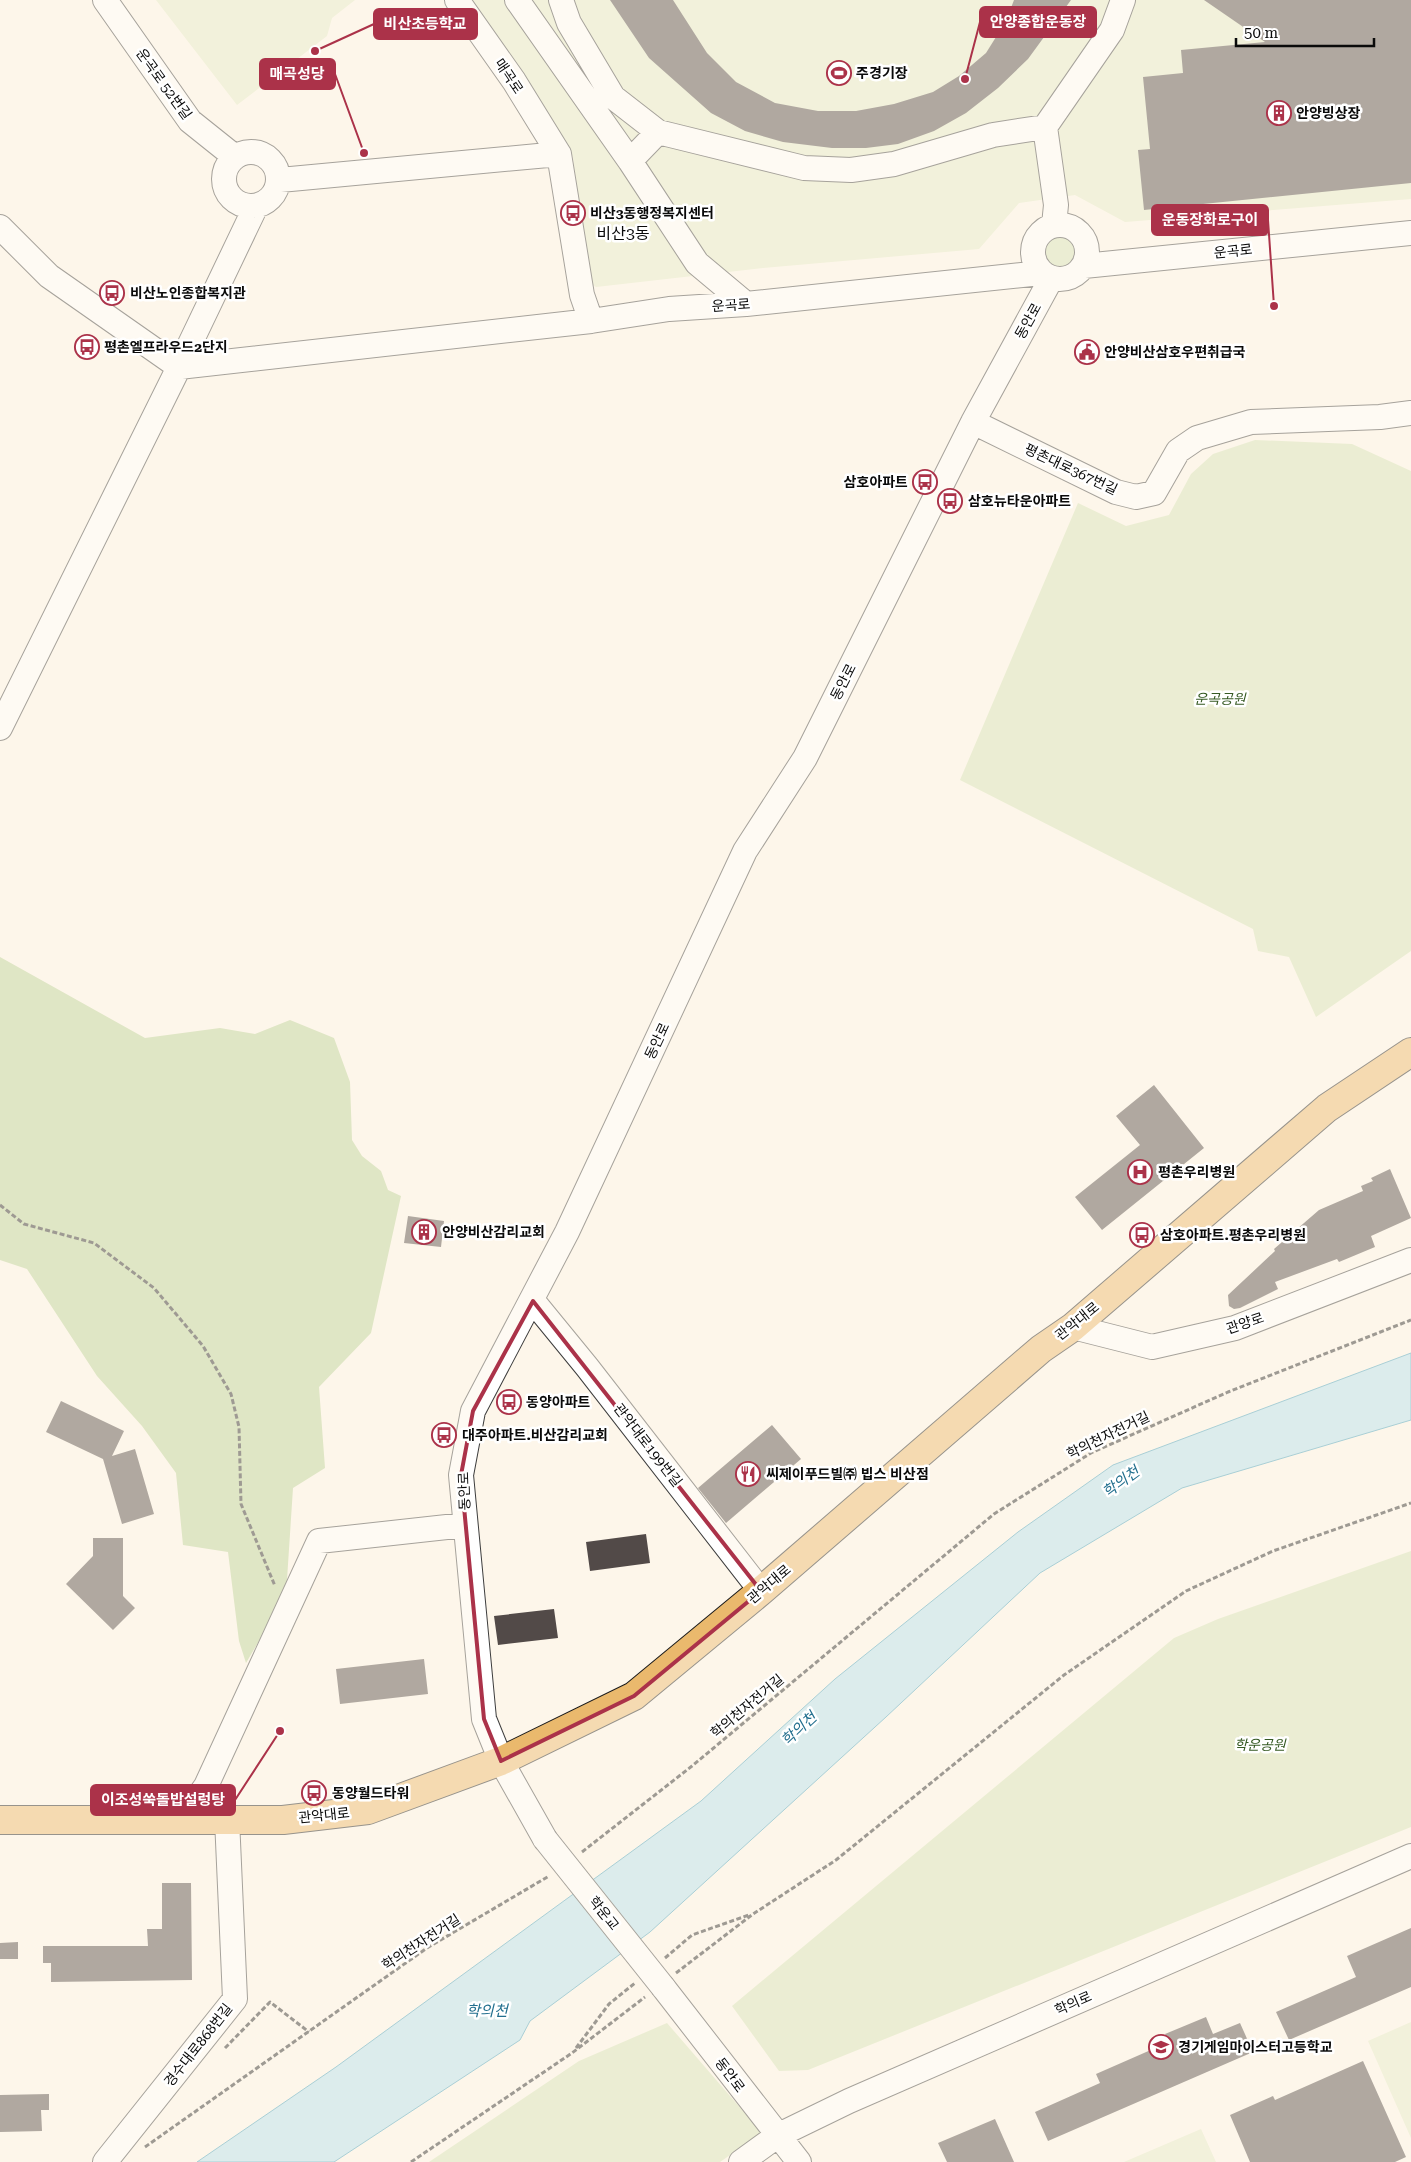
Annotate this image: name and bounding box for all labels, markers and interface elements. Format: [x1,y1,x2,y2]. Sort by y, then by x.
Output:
callout: 안양종합운동장 [980,7,1096,37]
callout: 비산초등학교 [374,9,477,39]
text: 안양종합운동장 [990,13,1086,31]
text: 비산초등학교 [384,15,467,33]
scale bar [1236,15,1374,47]
text: 50 m [1244,24,1279,42]
street label: 운곡로 52번길 [133,45,195,123]
street label: 매곡로 [492,56,527,97]
callout: 매곡성당 [260,59,335,89]
sports icon: 주경기장 [826,60,852,86]
text: 매곡성당 [269,65,325,83]
place label: 주경기장 [856,65,908,81]
building icon: 안양빙상장 [1266,100,1292,126]
place label: 안양빙상장 [1296,105,1361,121]
bus stop icon: 비산3동행정복지센터 [560,200,586,226]
place label: 비산3동행정복지센터 [590,205,714,221]
callout: 운동장화로구이 [1152,205,1268,235]
text: 운동장화로구이 [1162,211,1258,229]
district label: 비산3동 [596,224,650,243]
street label: 운곡로 [1213,241,1253,261]
bus stop icon: 비산노인종합복지관 [99,280,125,306]
place label: 비산노인종합복지관 [130,285,246,301]
street label: 운곡로 [711,296,751,314]
street label: 동안로 [1012,300,1044,342]
bus stop icon: 평촌엘프라우드2단지 [74,334,100,360]
place label: 평촌엘프라우드2단지 [104,339,228,355]
public building icon: 안양비산삼호우편취급국 [1074,339,1100,365]
place label: 안양비산삼호우편취급국 [1104,344,1246,360]
street label: 평촌대로367번길 [1022,440,1120,498]
bus stop icon: 삼호아파트 [912,469,938,495]
place label: 삼호아파트 [844,474,908,490]
bus stop icon: 삼호뉴타운아파트 [937,488,963,514]
place label: 삼호뉴타운아파트 [968,493,1071,509]
street label: 동안로 [827,661,859,703]
park label: 운곡공원 [1194,691,1247,707]
street label: 동안로 [642,1020,672,1062]
hospital icon: 평촌우리병원 [1127,1159,1153,1185]
place label: 평촌우리병원 [1158,1164,1235,1180]
building icon: 안양비산감리교회 [411,1219,437,1245]
bus stop icon: 삼호아파트.평촌우리병원 [1129,1222,1155,1248]
place label: 안양비산감리교회 [442,1224,545,1240]
place label: 삼호아파트.평촌우리병원 [1160,1227,1306,1243]
street label: 관악대로 [1052,1298,1102,1343]
street label: 관양로 [1224,1309,1266,1337]
bus stop icon: 동양아파트 [496,1389,522,1415]
place label: 동양아파트 [526,1394,591,1410]
street label: 관악대로199번길 [611,1400,685,1490]
street label: 학의천자전거길 [1064,1408,1152,1462]
bus stop icon: 대주아파트.비산감리교회 [431,1422,457,1448]
place label: 대주아파트.비산감리교회 [462,1427,608,1443]
restaurant icon: 씨제이푸드빌㈜ 빕스 비산점 [735,1461,761,1487]
water label: 학의천 [1099,1461,1145,1501]
place label: 씨제이푸드빌㈜ 빕스 비산점 [766,1466,929,1482]
street label: 동안로 [455,1471,473,1511]
street label: 관악대로 [744,1561,794,1607]
street label: 학의천자전거길 [707,1671,787,1741]
water label: 학의천 [778,1707,822,1750]
park label: 학운공원 [1234,1737,1287,1753]
bus stop icon: 동양월드타워 [301,1780,327,1806]
callout: 이조성쑥돌밥설렁탕 [91,1785,235,1815]
place label: 동양월드타워 [332,1785,409,1801]
text: 이조성쑥돌밥설렁탕 [101,1791,225,1809]
street label: 관악대로 [298,1804,351,1826]
street label: 학운교 [586,1893,622,1933]
street label: 학의천자전거길 [379,1911,463,1973]
street label: 학의로 [1052,1988,1094,2018]
street label: 경수대로868번길 [161,2000,235,2090]
water label: 학의천 [466,2002,510,2020]
school or university icon: 경기게임마이스터고등학교 [1148,2034,1174,2060]
place label: 경기게임마이스터고등학교 [1178,2039,1333,2055]
street label: 동안로 [712,2055,748,2095]

